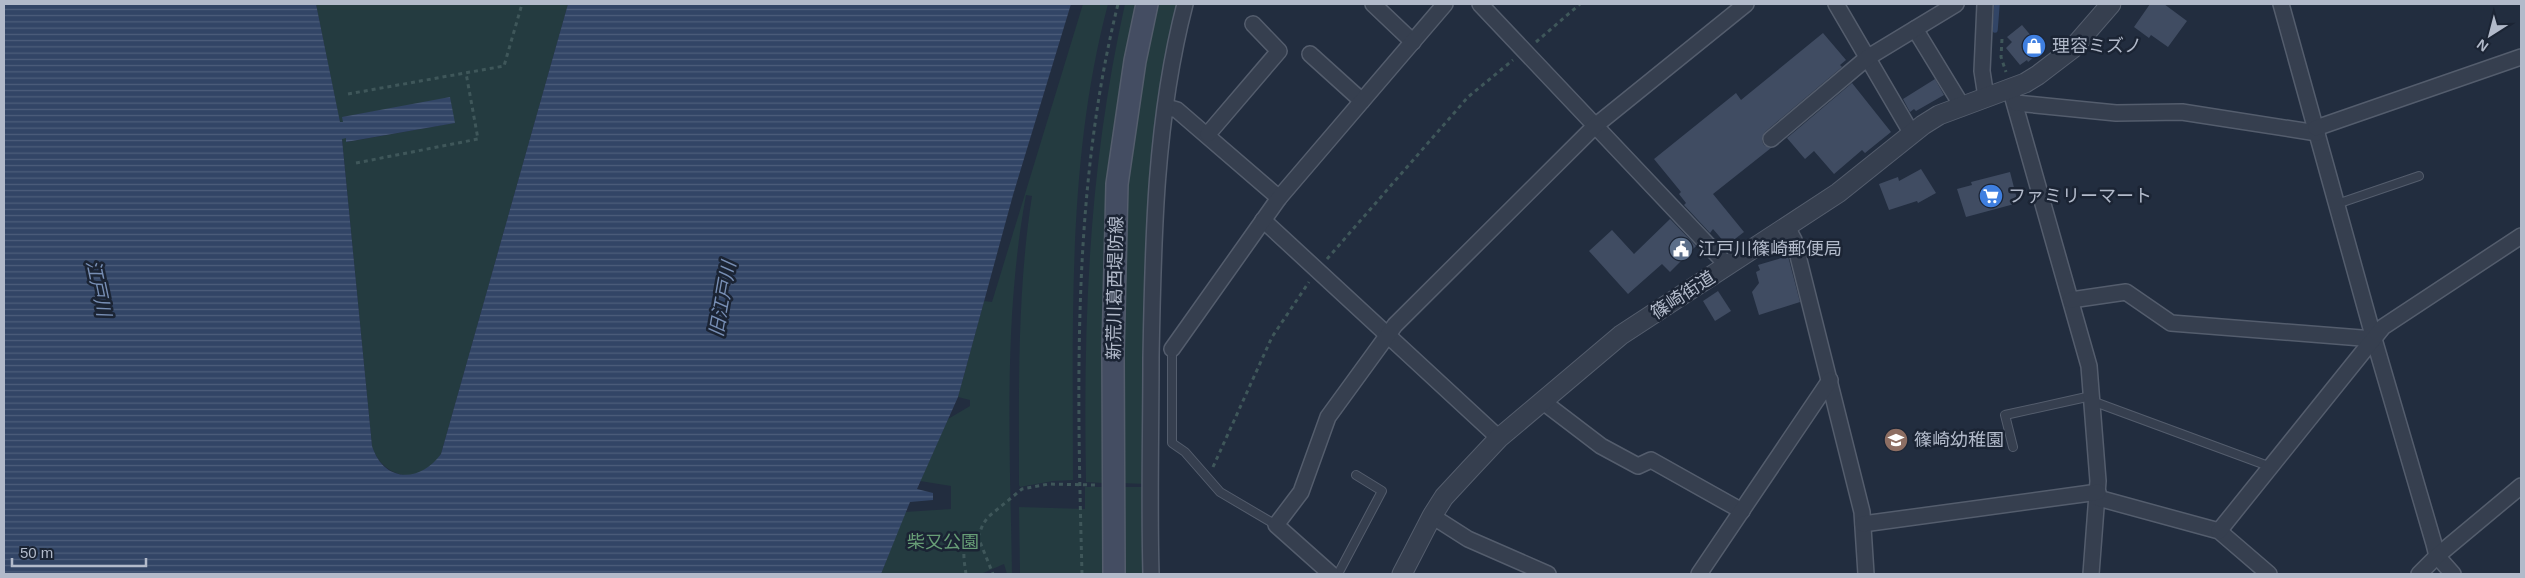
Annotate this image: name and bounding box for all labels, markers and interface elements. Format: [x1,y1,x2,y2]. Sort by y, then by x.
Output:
north arrow [2465,10,2515,60]
shop icon: 理容ミズノ [2021,33,2047,59]
place label: 理容ミズノ [2052,36,2142,56]
text: N [2474,36,2491,55]
supermarket icon: ファミリーマート [1978,183,2004,209]
place label: ファミリーマート [2008,186,2152,206]
street label: 新荒川葛西堤防線 [1104,216,1126,360]
public building icon: 江戸川篠崎郵便局 [1668,236,1694,262]
place label: 江戸川篠崎郵便局 [1698,239,1842,259]
water label: 江戸川 [82,258,115,320]
water label: 旧江戸川 [706,258,740,338]
street label: 篠崎街道 [1647,267,1719,323]
school or university icon: 篠崎幼稚園 [1883,427,1909,453]
place label: 篠崎幼稚園 [1914,430,2004,450]
park label: 柴又公園 [907,532,979,552]
scale bar [12,536,146,568]
text: 50 m [20,544,53,561]

